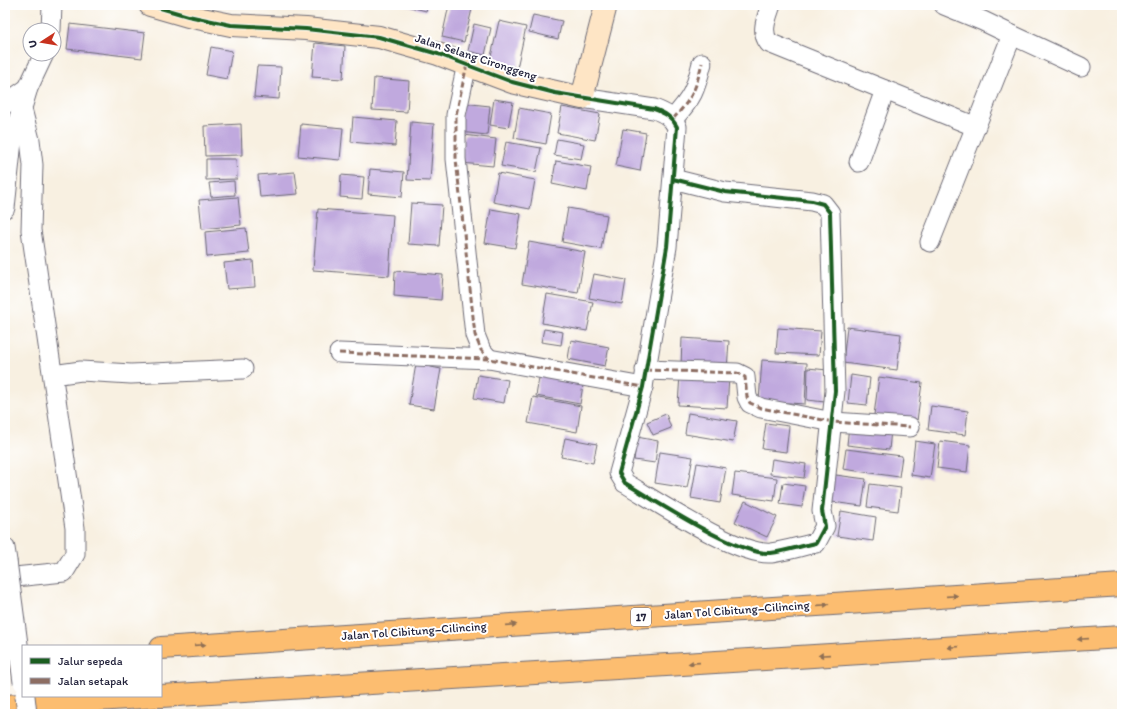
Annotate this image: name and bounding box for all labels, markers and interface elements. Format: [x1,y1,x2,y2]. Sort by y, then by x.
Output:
north arrow [22,22,62,62]
street label: Jalan Selang Cironggeng [413,31,540,84]
text: U [26,39,40,49]
one-way arrow [946,593,958,600]
street label: Jalan Tol Cibitung–Cilincing [664,598,811,622]
one-way arrow [817,601,829,608]
road number: 17 [631,608,651,626]
street label: Jalan Tol Cibitung–Cilincing [341,619,488,643]
one-way arrow [505,622,517,629]
one-way arrow [1077,636,1089,643]
one-way arrow [194,642,206,649]
one-way arrow [947,644,959,651]
legend [22,645,162,697]
one-way arrow [818,652,830,659]
text: Jalur sepeda [58,654,123,668]
one-way arrow [688,660,700,667]
text: Jalan setapak [58,674,129,688]

